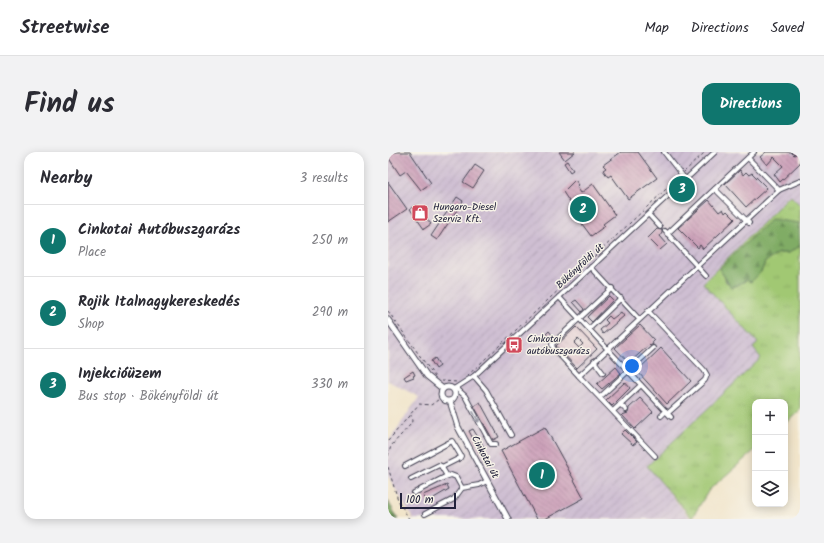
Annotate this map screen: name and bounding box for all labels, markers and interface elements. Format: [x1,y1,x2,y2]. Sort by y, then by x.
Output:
text: Streetwise [20,13,110,43]
text: Map [644,17,669,39]
text: Directions [691,17,749,39]
text: Saved [771,17,804,39]
text: Find us [24,82,115,127]
button: Directions [702,83,800,125]
text: Nearby [40,165,92,192]
text: 3 results [300,168,348,189]
pin: 3 [669,174,695,204]
pin: 2 [570,194,596,224]
place label: Hungaro-Diesel Szerviz Kft. [433,199,497,227]
shop icon: Hungaro-Diesel Szerviz Kft. [410,203,430,223]
text: Cinkotai Autóbuszgarázs [78,218,240,242]
text: 1 [51,230,55,251]
text: 250 m [311,230,348,251]
street label: Bökényföldi út [552,239,608,293]
text: Place [78,242,106,263]
text: Rojik Italnagykereskedés [78,290,240,314]
text: 2 [49,302,57,323]
text: 290 m [312,302,348,323]
text: Shop [78,314,104,335]
place label: Cinkotai autóbuszgarázs [527,331,590,359]
bus stop icon: Cinkotai autóbuszgarázs [504,335,524,355]
your location [622,356,642,376]
text: Injekcióüzem [78,362,162,386]
text: 3 [49,374,57,395]
text: 330 m [311,374,348,395]
text: Bus stop · Bökényföldi út [78,386,218,407]
map controls [752,399,788,507]
button: + [752,399,788,435]
one-way arrow [473,411,481,423]
street label: Cinkotai út [467,433,503,481]
button: − [752,435,788,471]
pin: 1 [529,460,555,490]
button: layers [752,471,788,507]
scale bar [400,491,456,510]
text: 100 m [406,491,434,509]

